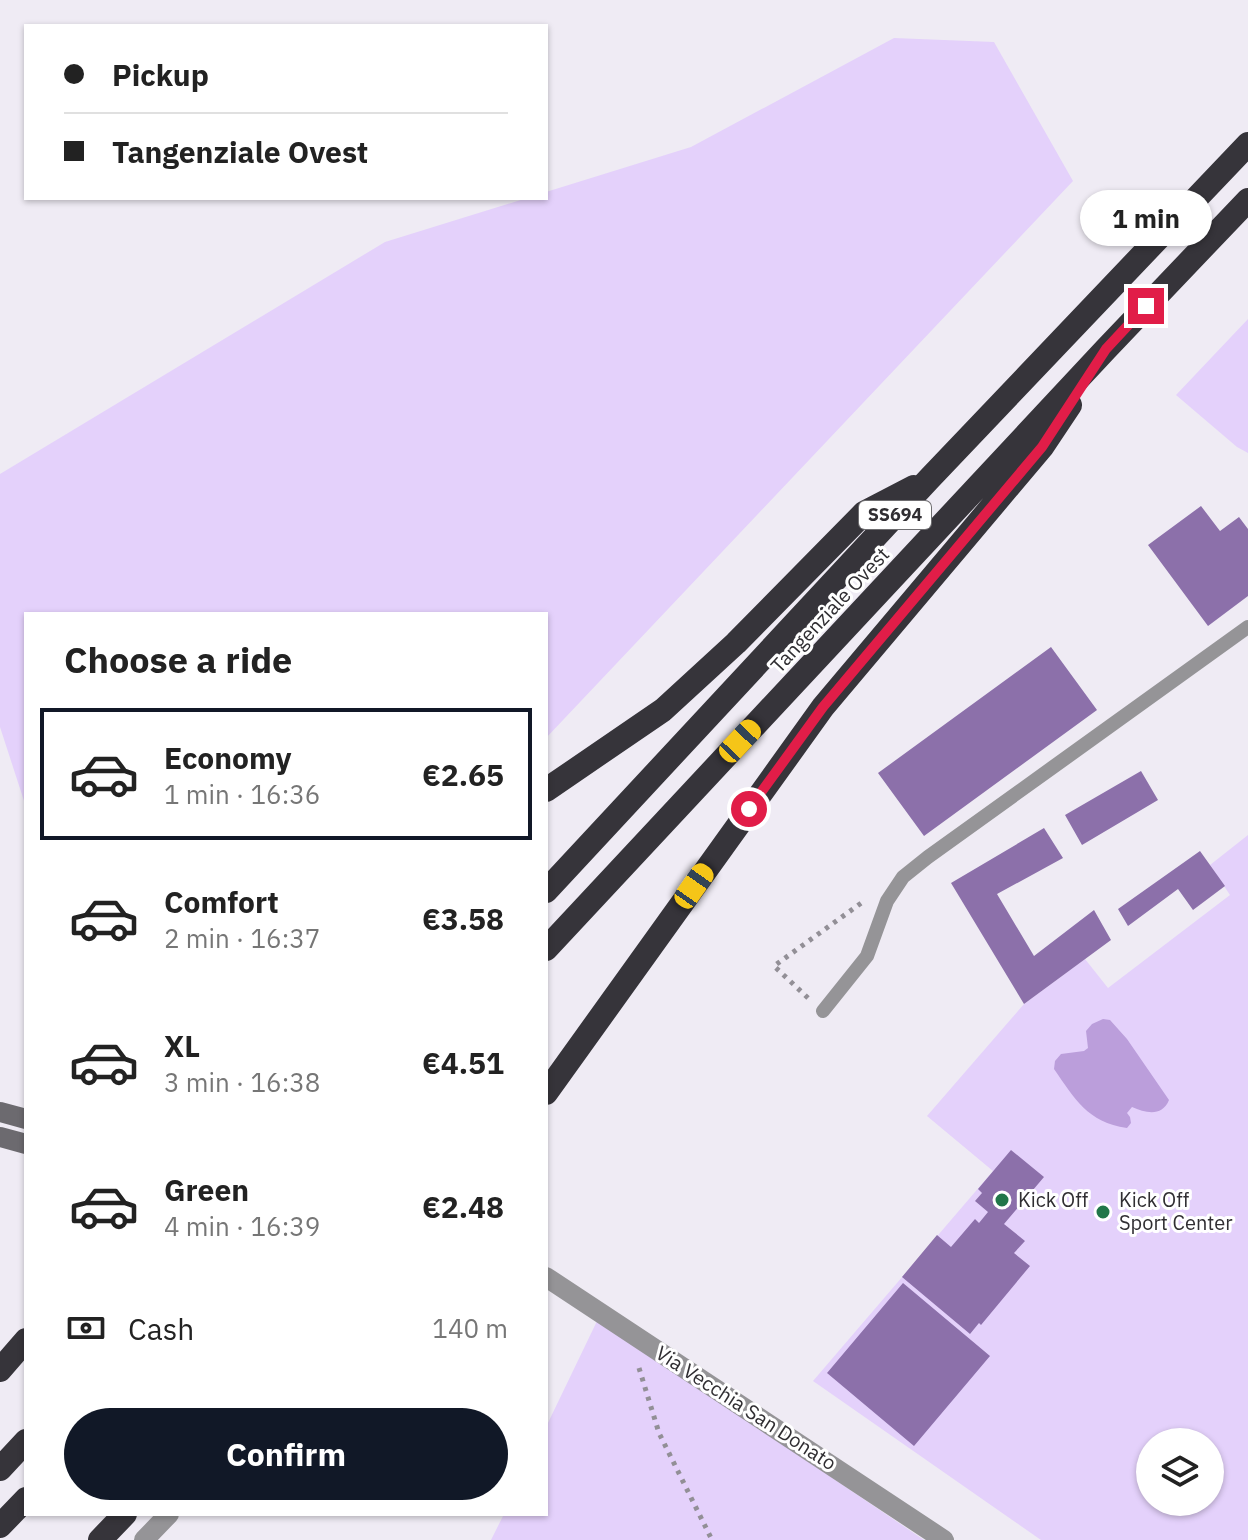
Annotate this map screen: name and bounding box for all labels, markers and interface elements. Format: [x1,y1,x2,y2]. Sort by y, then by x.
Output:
text: Pickup [112,55,209,94]
text: Tangenziale Ovest [112,132,368,171]
callout: 1 min [1080,190,1212,246]
text: 1 min [1112,201,1180,235]
route end [1128,288,1164,324]
road number: SS694 [859,501,931,529]
street label: Tangenziale Ovest [764,541,895,678]
text: Choose a ride [64,636,292,683]
car [715,715,765,767]
icon: car [68,738,140,810]
text: Economy [164,738,292,777]
text: €2.65 [422,755,504,794]
text: 1 min · 16:36 [164,777,320,811]
route start [731,791,767,827]
car [670,859,718,913]
icon: car [68,882,140,954]
text: Comfort [164,882,279,921]
text: €3.58 [422,899,504,938]
text: 2 min · 16:37 [164,921,320,955]
icon: car [68,1026,140,1098]
text: XL [164,1026,200,1065]
text: €4.51 [422,1043,504,1082]
text: 3 min · 16:38 [164,1065,320,1099]
icon: car [68,1170,140,1242]
text: Green [164,1170,249,1209]
place label: Kick Off [1018,1186,1089,1213]
place label: Kick Off Sport Center [1119,1186,1233,1236]
text: €2.48 [422,1187,504,1226]
marker: Kick Off [993,1191,1011,1209]
marker: Kick Off Sport Center [1094,1203,1112,1221]
text: 4 min · 16:39 [164,1209,320,1243]
icon: cash [64,1306,108,1350]
text: Cash [128,1309,194,1348]
text: 140 m [432,1311,508,1345]
street label: Via Vecchia San Donato [651,1339,842,1476]
button: Confirm [64,1408,508,1500]
map controls [1136,1428,1224,1516]
button: layers [1136,1428,1224,1516]

